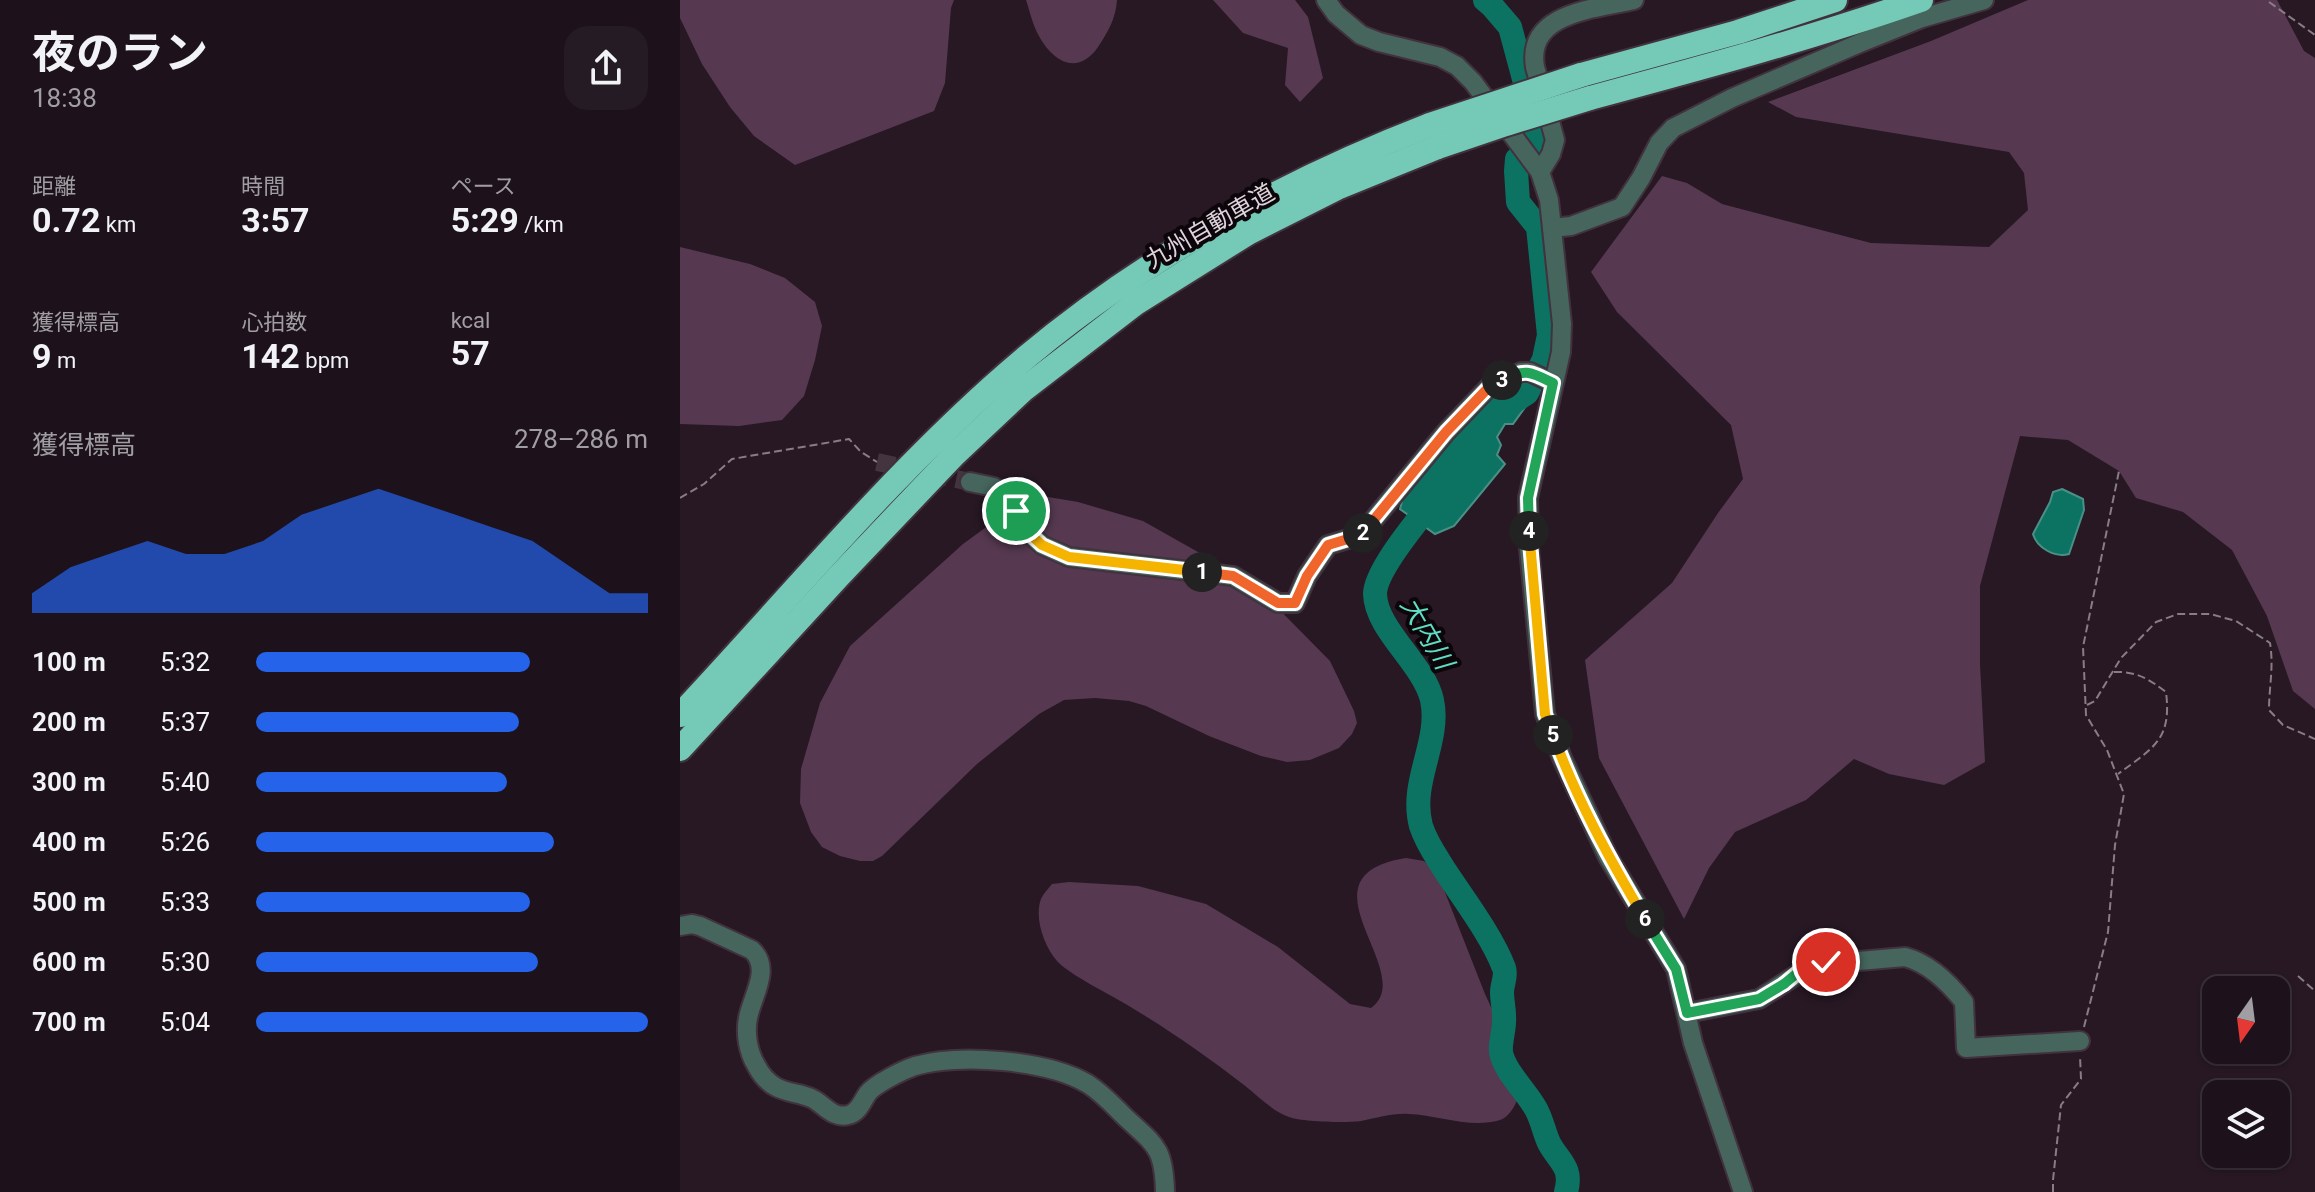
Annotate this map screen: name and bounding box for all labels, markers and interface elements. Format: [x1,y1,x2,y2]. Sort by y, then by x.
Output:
button: share [564,26,648,110]
text: 夜のラン [32,27,208,79]
text: 18:38 [32,83,97,113]
text: 距離 [32,174,76,199]
text: 時間 [241,174,285,199]
text: ペース [451,174,516,199]
street label: 九州自動車道 [1141,178,1279,274]
text: 0.72 [32,200,100,240]
text: 3:57 [241,200,309,240]
text: 5:29 [451,200,519,240]
text: km [100,212,136,237]
text: /km [519,212,564,237]
text: kcal [451,308,490,333]
text: 獲得標高 [32,310,120,335]
text: 心拍数 [241,310,307,335]
text: 57 [451,333,490,373]
text: 9 [32,336,52,376]
text: 142 [241,336,300,376]
text: m [52,348,76,373]
text: bpm [300,348,349,373]
pin: 3 [1482,360,1522,400]
text: 3 [1496,367,1508,392]
text: 278–286 m [514,424,648,454]
text: 獲得標高 [32,430,136,460]
pin [982,477,1050,545]
icon: arrive [994,489,1038,533]
pin: 4 [1509,511,1549,551]
pin: 2 [1343,513,1383,553]
text: 4 [1523,518,1535,543]
text: 2 [1357,520,1369,545]
pin: 1 [1182,552,1222,592]
text: 1 [1196,559,1208,584]
water label: 大内川 [1395,592,1461,677]
text: 100 m [32,647,106,677]
text: 5:32 [160,647,210,677]
text: 200 m [32,707,106,737]
text: 5:37 [160,707,210,737]
pin: 5 [1533,715,1573,755]
text: 5 [1547,722,1559,747]
text: 300 m [32,767,106,797]
text: 5:40 [160,767,210,797]
text: 400 m [32,827,106,857]
text: 5:26 [160,827,210,857]
text: 500 m [32,887,106,917]
text: 5:33 [160,887,210,917]
pin: 6 [1625,899,1665,939]
text: 6 [1639,906,1651,931]
pin [1792,928,1860,996]
icon: check [1804,940,1848,984]
text: 600 m [32,947,106,977]
text: 5:30 [160,947,210,977]
north arrow [2202,976,2290,1064]
map controls [2202,976,2290,1168]
text: 700 m [32,1007,106,1037]
text: 5:04 [160,1007,210,1037]
button: layers [2202,1080,2290,1168]

